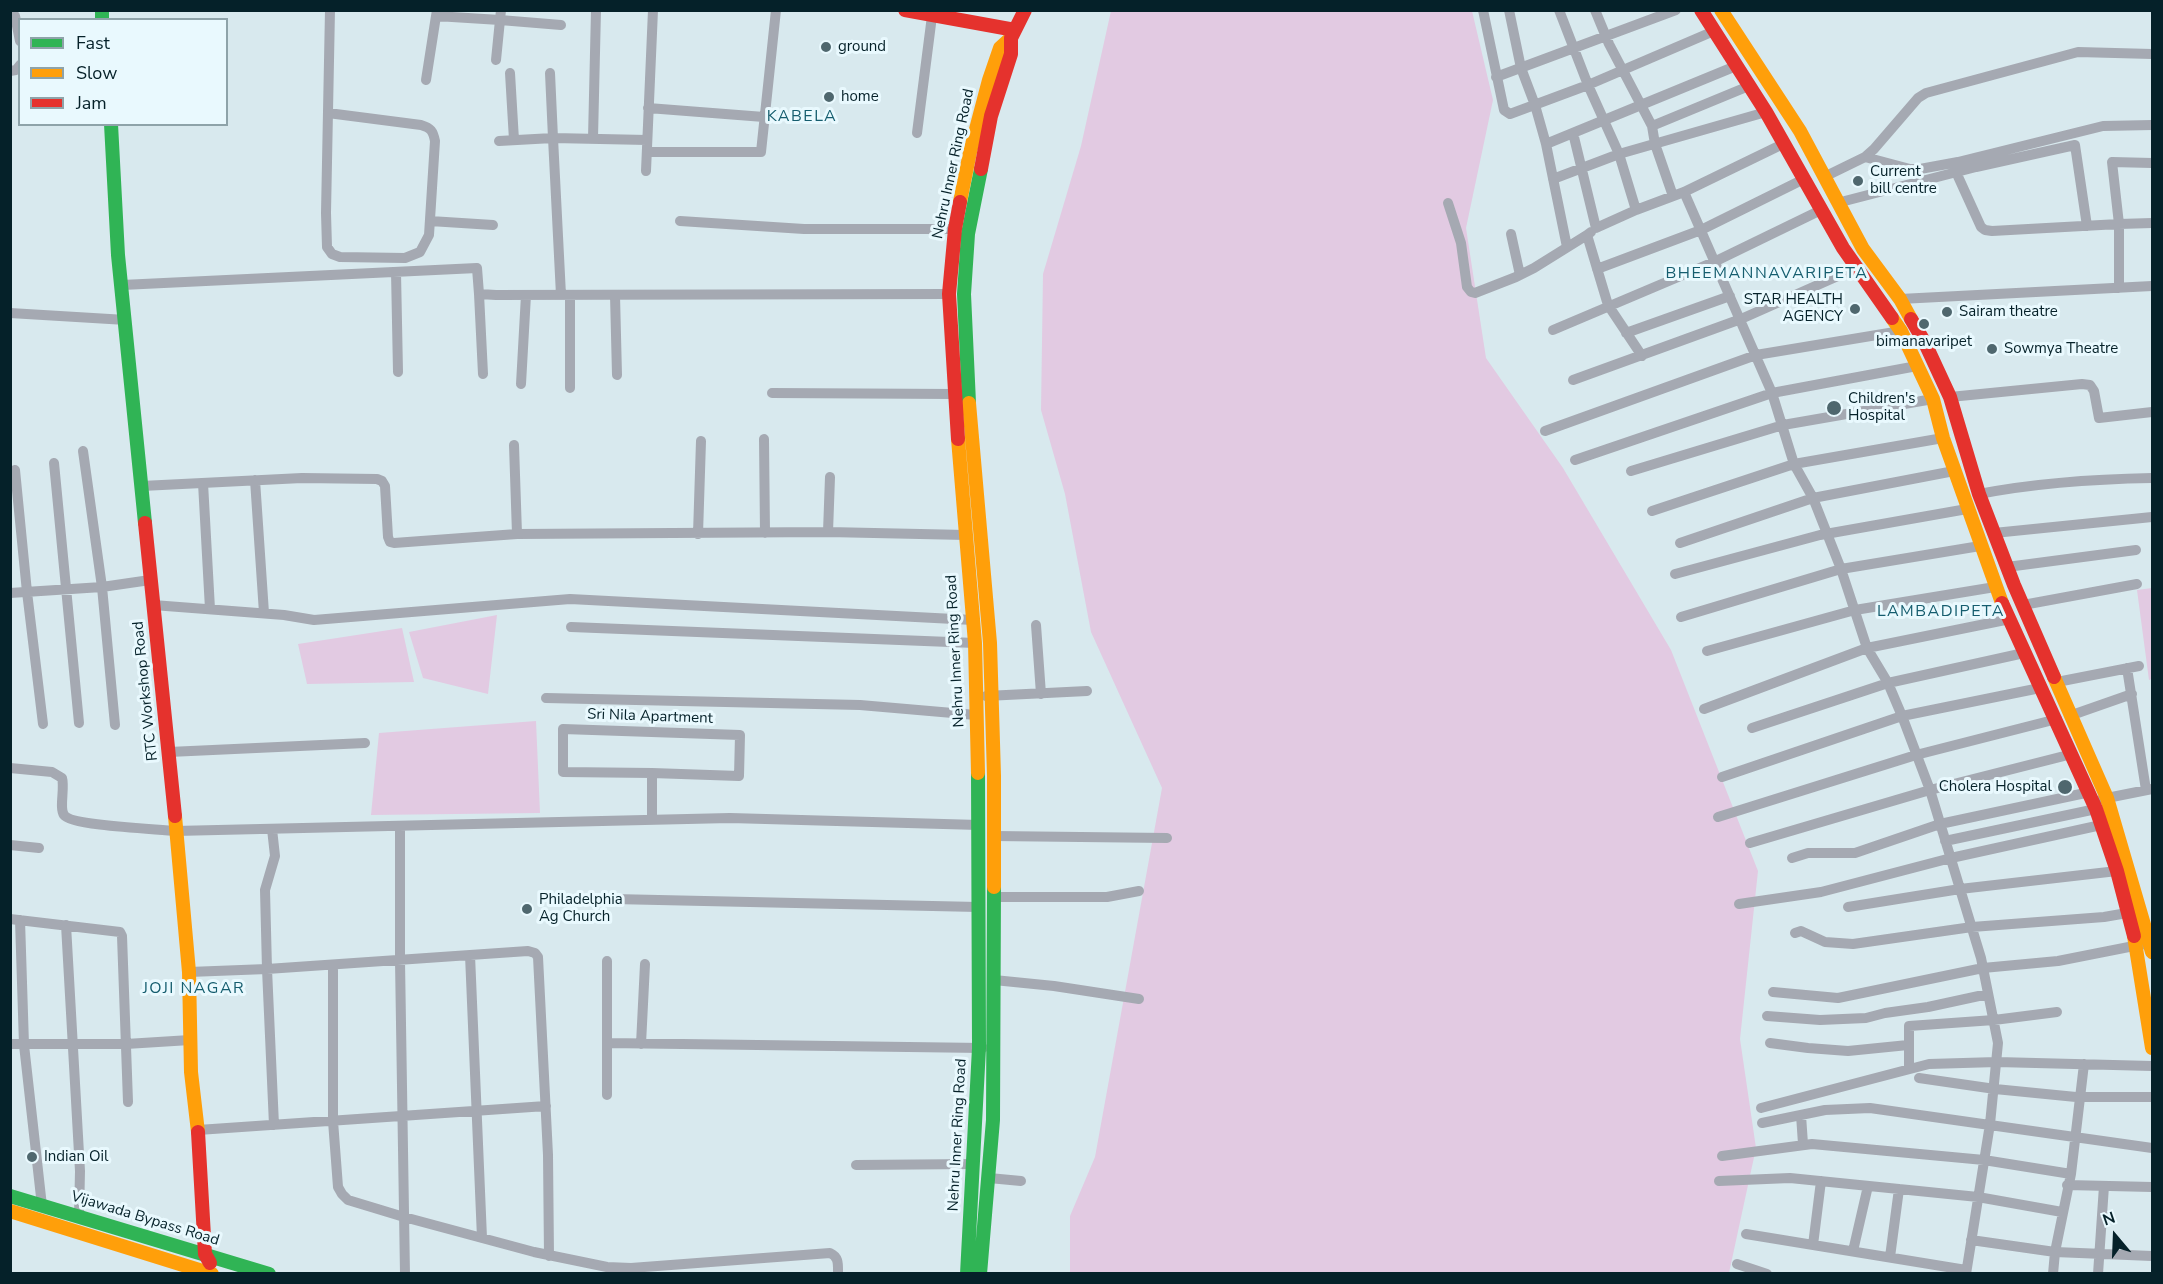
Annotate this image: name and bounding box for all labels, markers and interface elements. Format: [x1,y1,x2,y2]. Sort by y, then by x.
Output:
legend [18,18,228,126]
text: Fast [76,31,110,55]
place label: ground [838,38,886,56]
marker: ground [819,40,833,54]
text: Slow [76,61,117,85]
street label: Nehru Inner Ring Road [929,87,979,241]
place label: home [841,88,879,106]
marker: home [822,90,836,104]
text: Jam [76,91,107,115]
district label: KABELA [767,107,837,127]
place label: Current bill centre [1870,163,1937,198]
marker: Current bill centre [1851,174,1865,188]
district label: BHEEMANNAVARIPETA [1666,264,1868,284]
place label: STAR HEALTH AGENCY [1744,291,1843,326]
marker: STAR HEALTH AGENCY [1848,302,1862,316]
place label: Sairam theatre [1959,303,2058,321]
marker: Sairam theatre [1940,305,1954,319]
marker: bimanavaripet [1917,317,1931,331]
place label: bimanavaripet [1876,333,1972,351]
place label: Sowmya Theatre [2004,340,2118,358]
marker: Sowmya Theatre [1985,342,1999,356]
place label: Children's Hospital [1848,390,1916,425]
marker: Children's Hospital [1825,399,1843,417]
street label: Nehru Inner Ring Road [943,574,969,728]
district label: LAMBADIPETA [1877,602,2005,622]
street label: RTC Workshop Road [130,620,162,762]
street label: Sri Nila Apartment [587,706,713,728]
place label: Cholera Hospital [1939,778,2052,796]
marker: Cholera Hospital [2056,778,2074,796]
place label: Philadelphia Ag Church [539,891,623,926]
marker: Philadelphia Ag Church [520,902,534,916]
district label: JOJI NAGAR [143,979,245,999]
street label: Nehru Inner Ring Road [945,1058,971,1212]
place label: Indian Oil [44,1148,108,1166]
marker: Indian Oil [25,1150,39,1164]
street label: Vijawada Bypass Road [69,1188,221,1250]
north arrow [2085,1206,2145,1266]
text: N [2100,1207,2118,1231]

